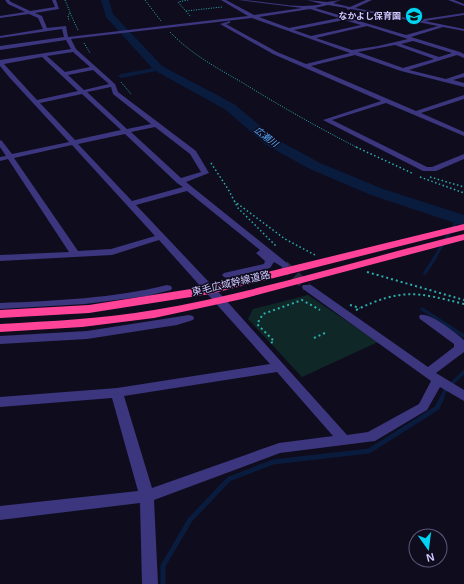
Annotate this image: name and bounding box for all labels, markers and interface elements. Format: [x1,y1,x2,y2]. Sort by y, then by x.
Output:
school or university icon: なかよし保育園 [404,6,424,26]
place label: なかよし保育園 [338,11,401,21]
water label: 広瀬川 [252,125,281,150]
street label: 東毛広域幹線道路 [191,269,271,297]
north arrow [408,528,448,568]
text: N [425,551,436,564]

